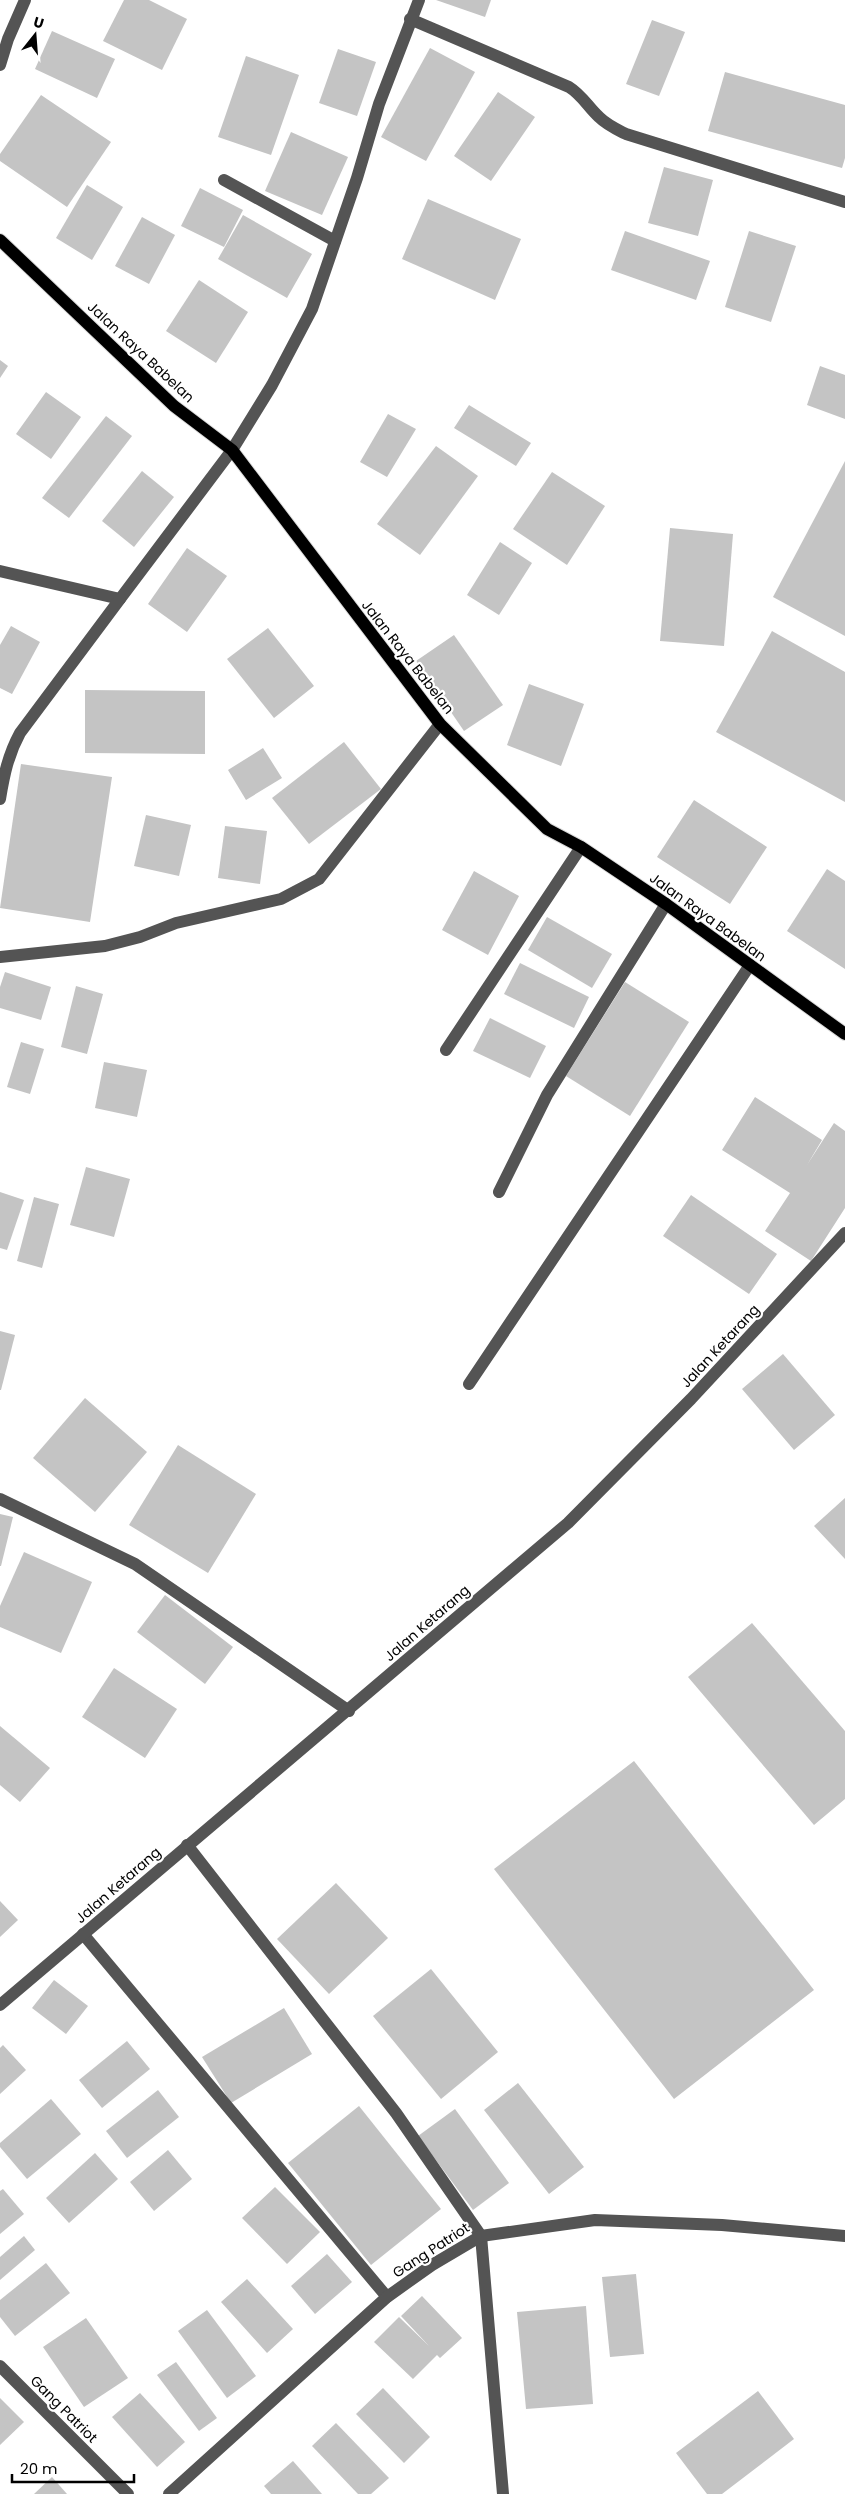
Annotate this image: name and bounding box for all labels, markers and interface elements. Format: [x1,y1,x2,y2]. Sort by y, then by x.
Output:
north arrow [10,10,60,60]
text: U [31,12,47,34]
street label: Jalan Raya Babelan [83,297,199,407]
street label: Jalan Raya Babelan [357,596,459,718]
street label: Jalan Raya Babelan [646,868,770,966]
street label: Jalan Ketarang [676,1300,764,1392]
street label: Jalan Ketarang [380,1580,474,1666]
street label: Jalan Ketarang [71,1842,165,1928]
street label: Gang Patriot [389,2218,473,2282]
street label: Gang Patriot [26,2371,102,2447]
scale bar [12,2452,135,2484]
text: 20 m [20,2458,58,2479]

